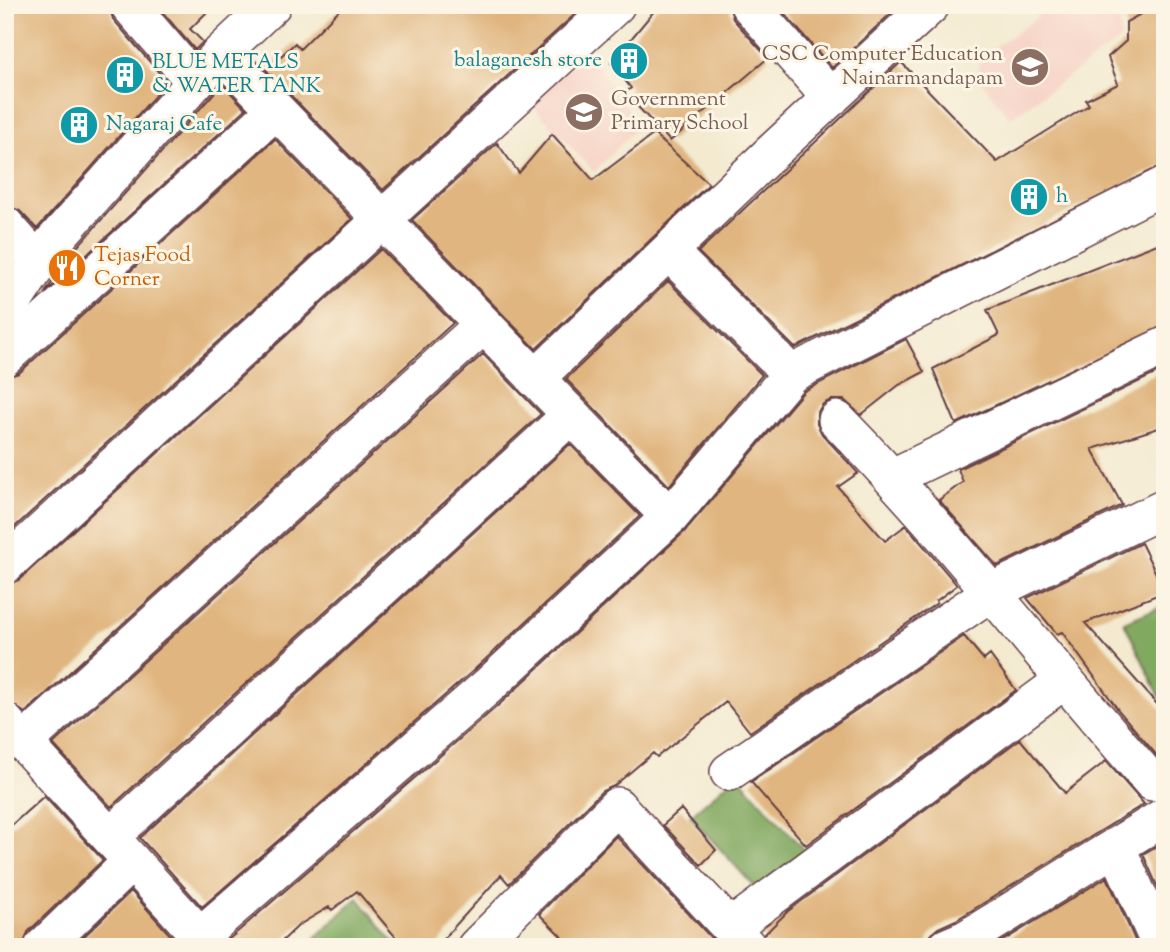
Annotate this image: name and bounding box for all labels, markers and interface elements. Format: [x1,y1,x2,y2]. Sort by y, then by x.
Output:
building icon: balaganesh store [608,40,650,82]
place label: CSC Computer Education Nainarmandapam [762,40,1003,94]
place label: balaganesh store [454,46,602,76]
school or university icon: CSC Computer Education Nainarmandapam [1009,46,1051,88]
place label: BLUE METALS & WATER TANK [152,48,321,102]
building icon: BLUE METALS & WATER TANK [104,54,146,96]
place label: Government Primary School [611,85,749,139]
school or university icon: Government Primary School [563,91,605,133]
building icon: Nagaraj Cafe [58,104,100,146]
place label: Nagaraj Cafe [106,110,222,140]
building icon: h [1008,176,1050,218]
place label: h [1056,182,1068,212]
place label: Tejas Food Corner [94,241,191,295]
restaurant icon: Tejas Food Corner [46,247,88,289]

